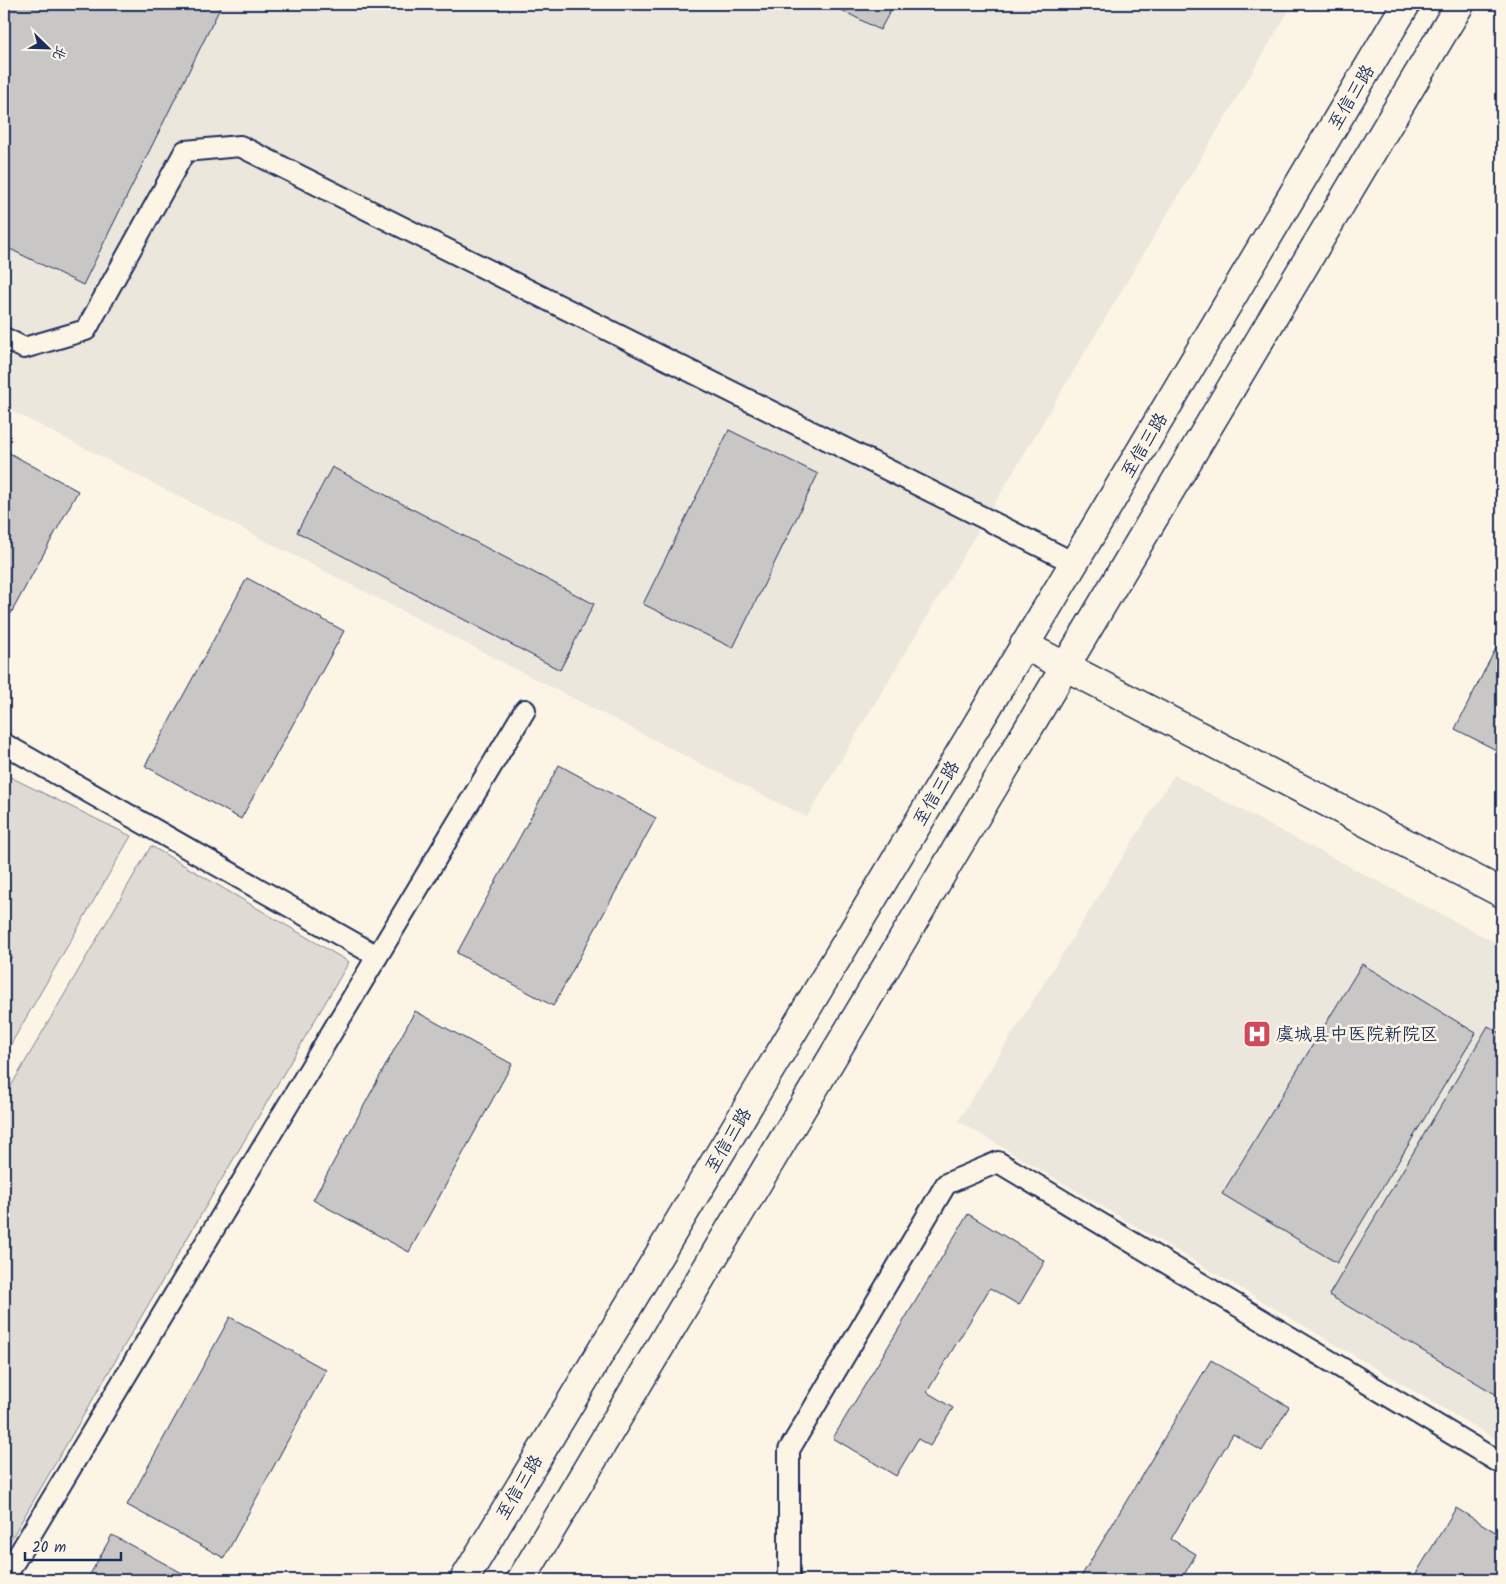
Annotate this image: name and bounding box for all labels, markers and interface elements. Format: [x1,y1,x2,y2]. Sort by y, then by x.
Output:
north arrow [22,22,72,72]
text: 北 [46,42,72,63]
street label: 至信三路 [1321,59,1383,136]
street label: 至信三路 [1114,407,1176,484]
street label: 至信三路 [906,755,968,832]
hospital icon: 虞城县中医院新院区 [1242,1019,1272,1049]
place label: 虞城县中医院新院区 [1276,1021,1438,1050]
street label: 至信三路 [698,1102,760,1179]
street label: 至信三路 [489,1449,551,1526]
scale bar [25,1529,121,1561]
text: 20 m [32,1536,66,1560]

